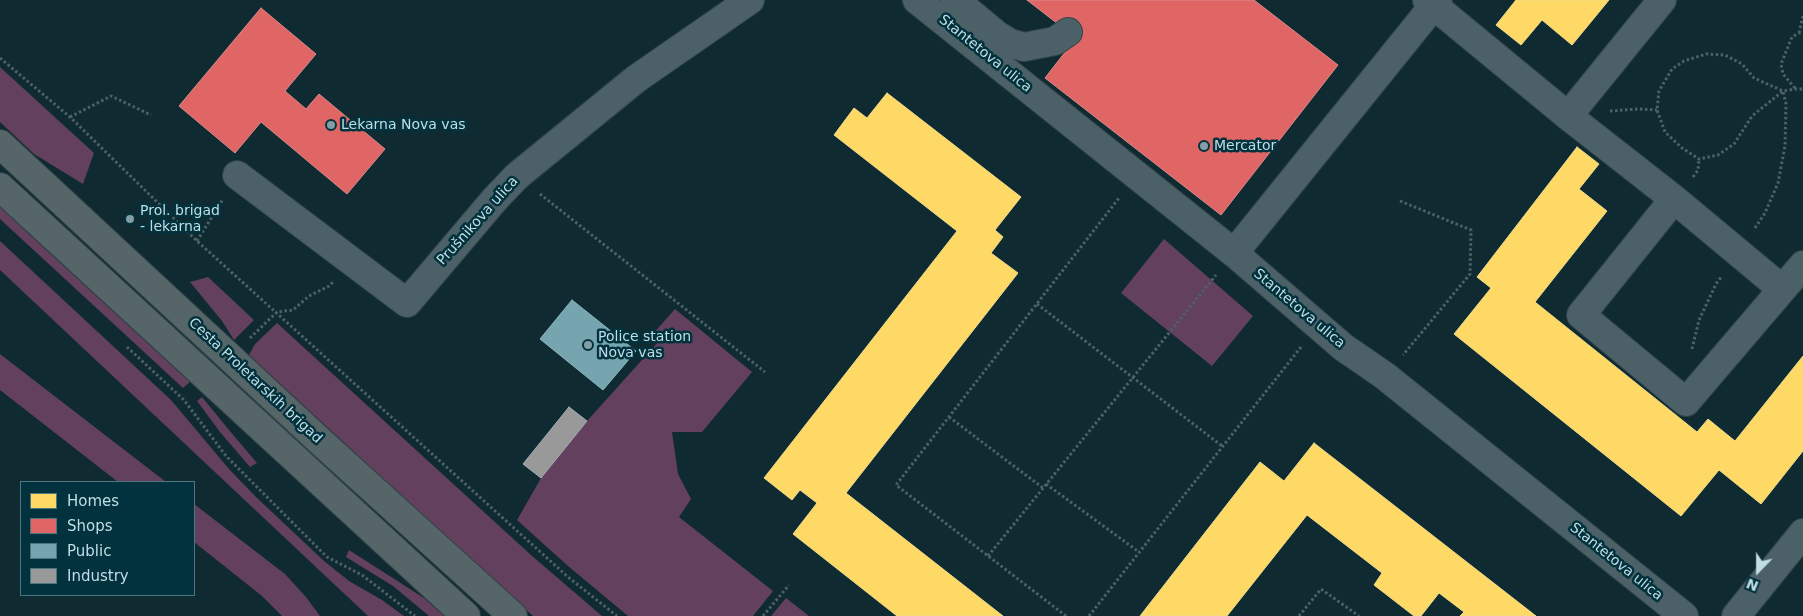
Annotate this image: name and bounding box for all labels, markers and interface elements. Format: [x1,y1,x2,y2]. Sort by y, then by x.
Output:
street label: Stantetova ulica [935,12,1035,96]
place label: Lekarna Nova vas [341,117,466,133]
marker: Lekarna Nova vas [325,119,337,131]
place label: Mercator [1214,138,1276,154]
marker: Mercator [1198,140,1210,152]
street label: Prušnikova ulica [434,173,522,269]
place label: Prol. brigad - lekarna [140,203,220,236]
marker: Prol. brigad - lekarna [124,213,136,225]
street label: Stantetova ulica [1250,266,1348,352]
street label: Cesta Proletarskih brigad [185,315,325,447]
place label: Police station Nova vas [598,329,691,362]
marker: Police station Nova vas [582,339,594,351]
legend [20,481,195,596]
text: Homes [67,492,119,510]
text: Shops [67,517,113,535]
street label: Stantetova ulica [1566,520,1666,604]
text: Public [67,542,111,560]
north arrow [1733,546,1783,596]
text: Industry [67,567,129,585]
text: N [1744,575,1761,595]

